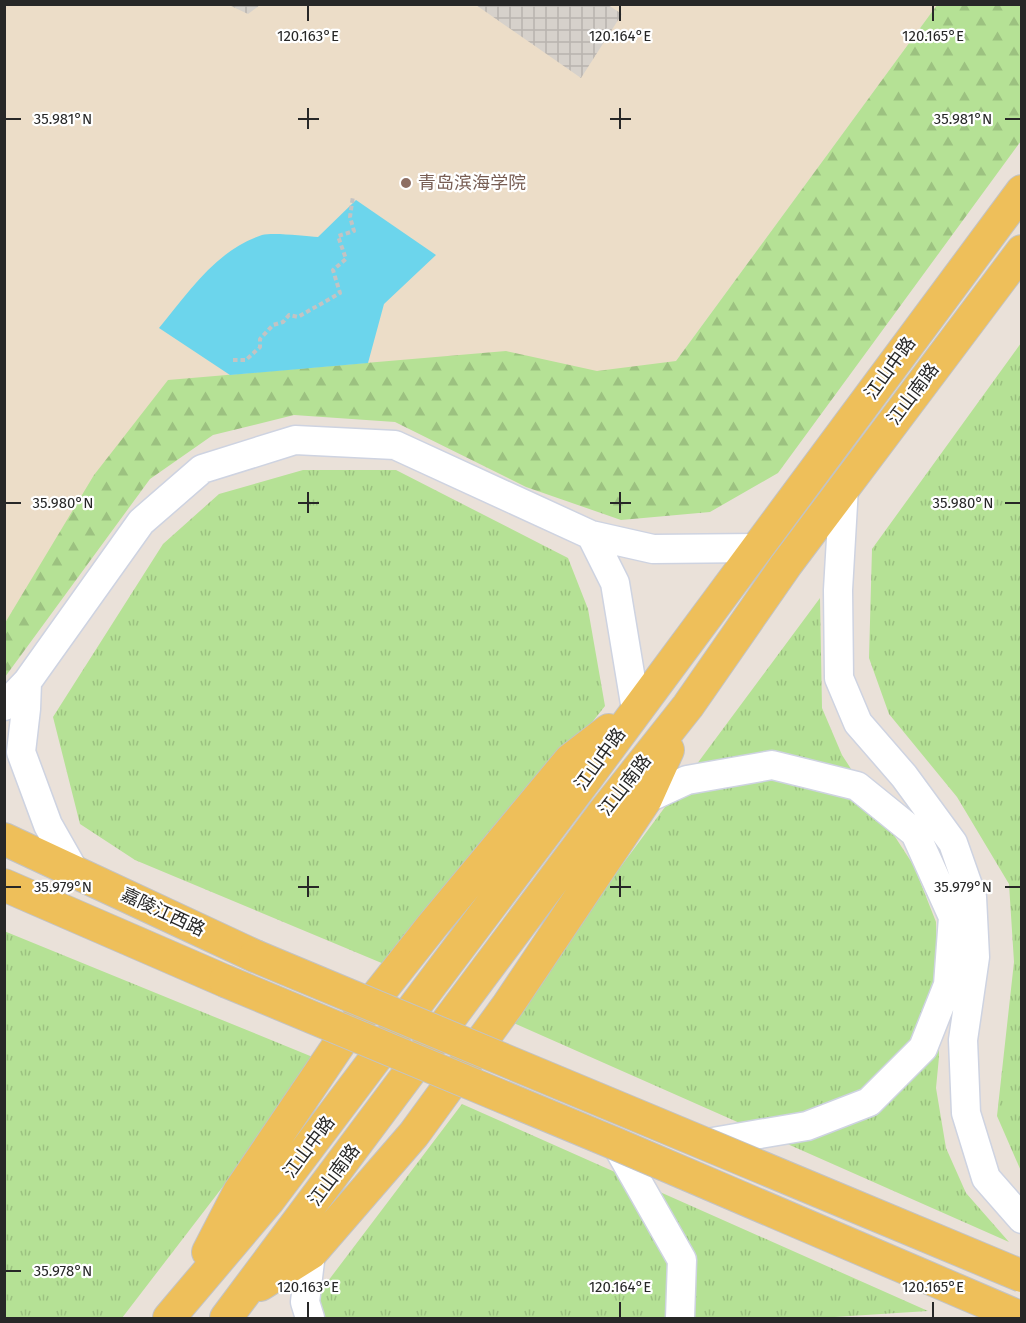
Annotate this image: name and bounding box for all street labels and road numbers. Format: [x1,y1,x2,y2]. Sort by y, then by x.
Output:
street label: 江山中路 [860,332,920,404]
street label: 江山南路 [883,359,943,429]
street label: 江山中路 [570,723,630,795]
street label: 江山南路 [594,750,656,820]
street label: 嘉陵江西路 [118,883,208,941]
street label: 江山中路 [279,1112,339,1182]
street label: 江山南路 [304,1140,364,1210]

